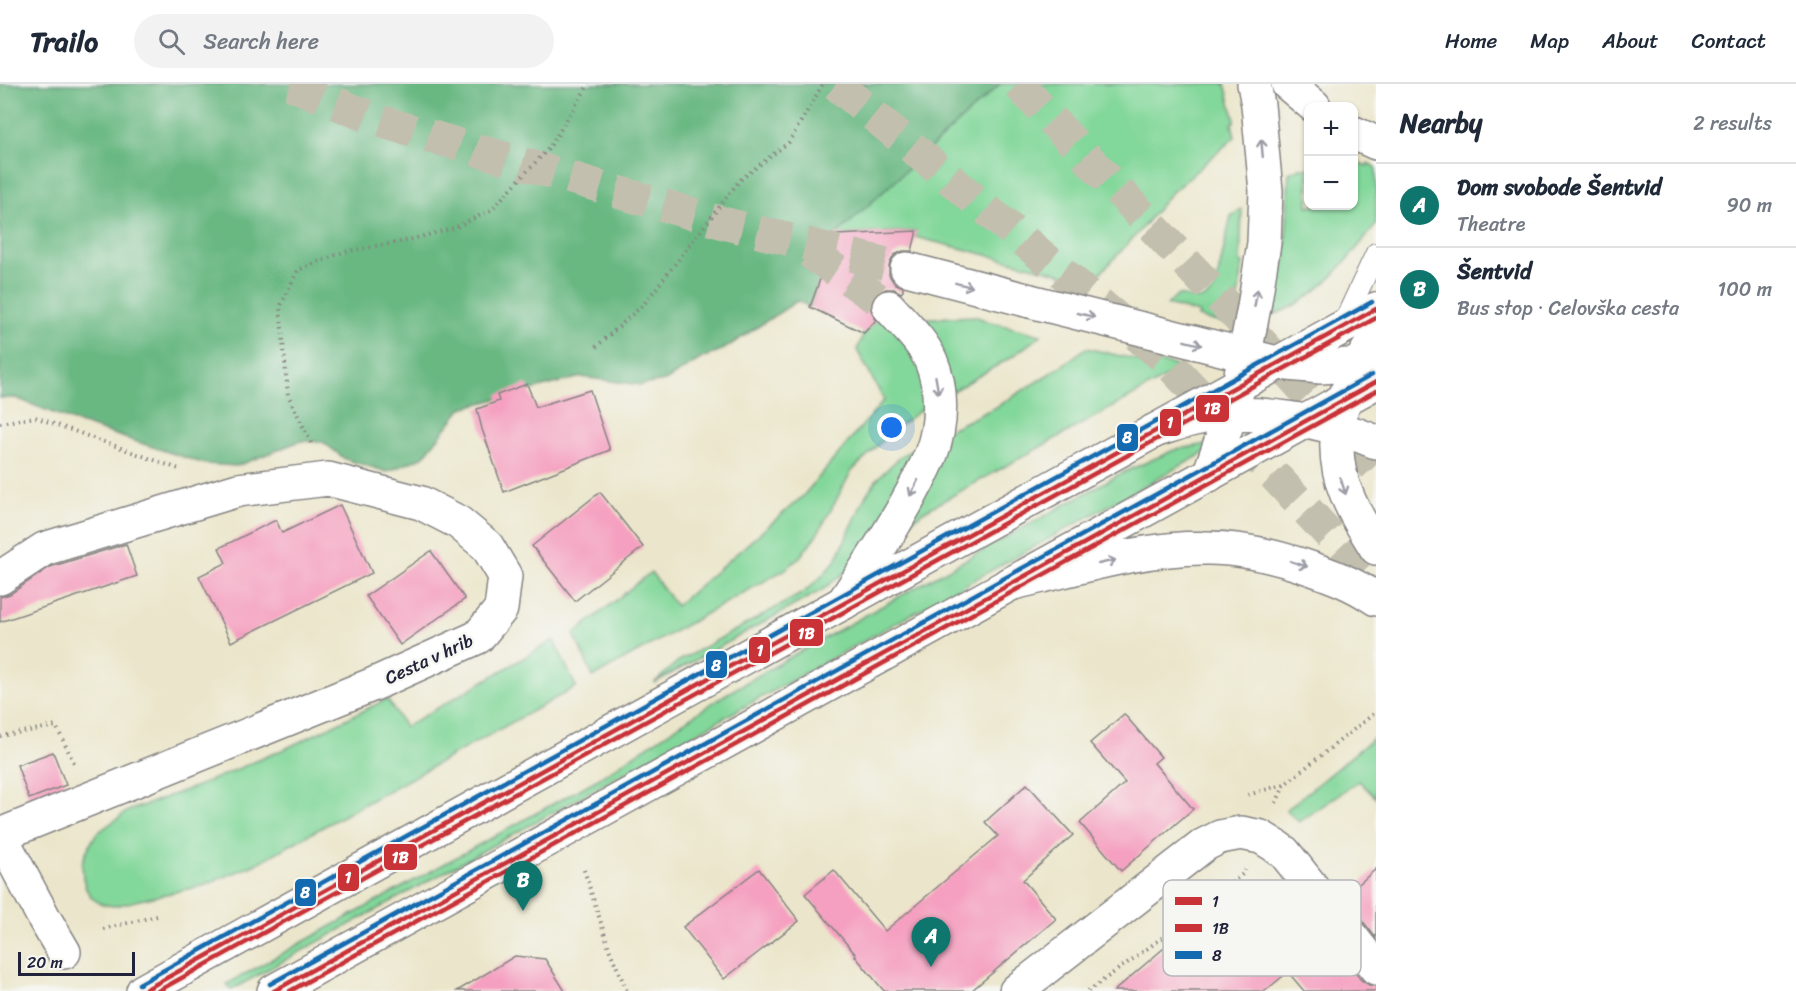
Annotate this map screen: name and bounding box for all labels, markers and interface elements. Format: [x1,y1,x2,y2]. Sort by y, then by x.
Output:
search box [134,14,554,68]
text: Trailo [30,17,98,66]
text: Search here [203,22,319,61]
text: Home [1445,22,1497,60]
text: Map [1530,22,1569,60]
text: About [1602,22,1659,60]
text: Contact [1692,22,1766,60]
icon: search [155,25,188,58]
text: Nearby [1400,100,1482,146]
map controls [1304,102,1358,210]
button: + [1304,102,1358,156]
text: 2 results [1693,106,1772,141]
one-way arrow [1256,138,1267,158]
button: − [1304,156,1358,210]
text: Dom svobode Šentvid [1457,168,1662,207]
text: A [1413,188,1426,223]
text: 90 m [1727,188,1772,223]
text: Theatre [1457,207,1526,242]
text: Šentvid [1457,252,1532,291]
text: B [1413,272,1426,307]
text: 100 m [1718,272,1772,307]
one-way arrow [954,279,973,291]
one-way arrow [1251,289,1262,308]
text: Bus stop · Celovška cesta [1457,291,1679,326]
one-way arrow [1076,310,1095,321]
one-way arrow [1184,337,1203,349]
one-way arrow [932,375,943,395]
line badge: 1B [1195,394,1230,423]
text: 1B [1204,394,1221,423]
line badge: 1 [1159,408,1182,437]
text: 1 [1167,408,1174,437]
your location [877,413,906,442]
line badge: 8 [1116,423,1139,452]
text: 8 [1121,423,1132,452]
one-way arrow [1339,476,1350,495]
one-way arrow [908,478,920,496]
one-way arrow [1097,555,1116,567]
one-way arrow [1289,560,1308,571]
line badge: 1B [789,618,824,647]
text: 1B [798,619,815,648]
street label: Cesta v hrib [379,624,479,694]
line badge: 1 [748,636,771,664]
text: 1 [757,636,764,665]
line badge: 8 [705,650,728,679]
text: 8 [710,651,721,680]
line badge: 1B [383,843,418,871]
text: 1B [392,843,409,872]
pin: B [504,862,542,911]
line badge: 1 [337,863,360,892]
text: 1 [345,863,352,892]
line badge: 8 [294,878,317,907]
text: 8 [299,878,310,907]
legend [1163,880,1361,976]
text: 1 [1212,887,1219,916]
text: 1B [1212,914,1229,943]
pin: A [912,918,950,967]
text: 8 [1212,941,1222,970]
text: 20 m [27,948,63,977]
scale bar [18,949,135,976]

